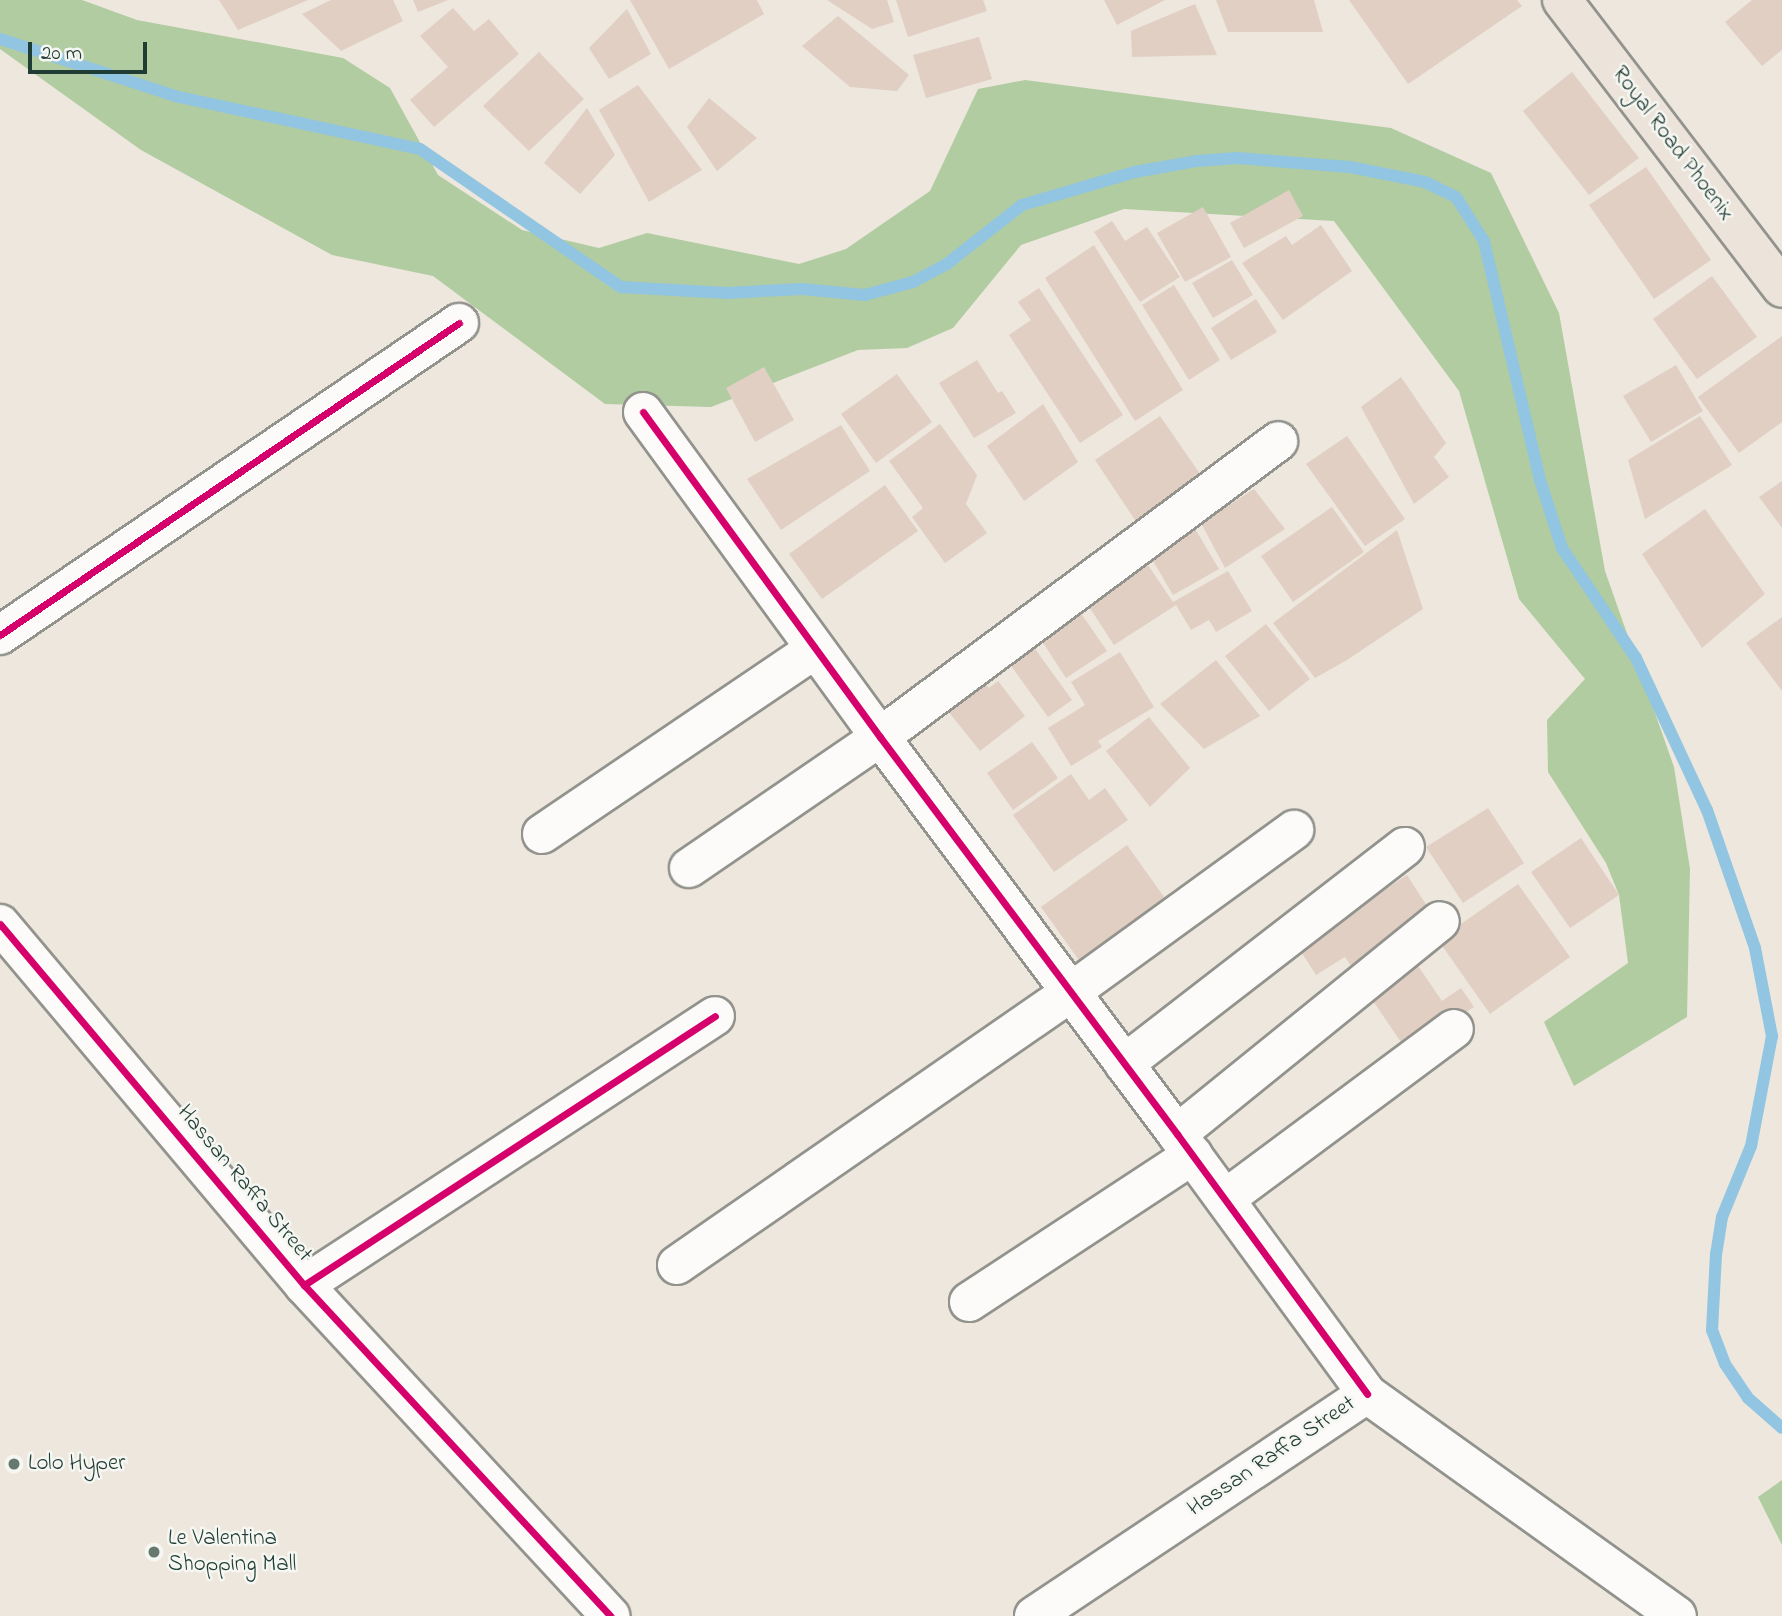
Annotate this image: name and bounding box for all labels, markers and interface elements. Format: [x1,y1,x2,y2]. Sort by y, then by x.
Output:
scale bar [32,28,150,72]
text: 20 m [41,39,82,69]
street label: Royal Road Phoenix [1605,61,1739,227]
street label: Hassan Raffa Street [170,1100,318,1268]
street label: Hassan Raffa Street [1183,1391,1361,1523]
place label: Lolo Hyper [28,1450,125,1478]
marker: Lolo Hyper [6,1456,22,1472]
place label: Le Valentina Shopping Mall [168,1525,296,1579]
marker: Le Valentina Shopping Mall [146,1544,162,1560]

